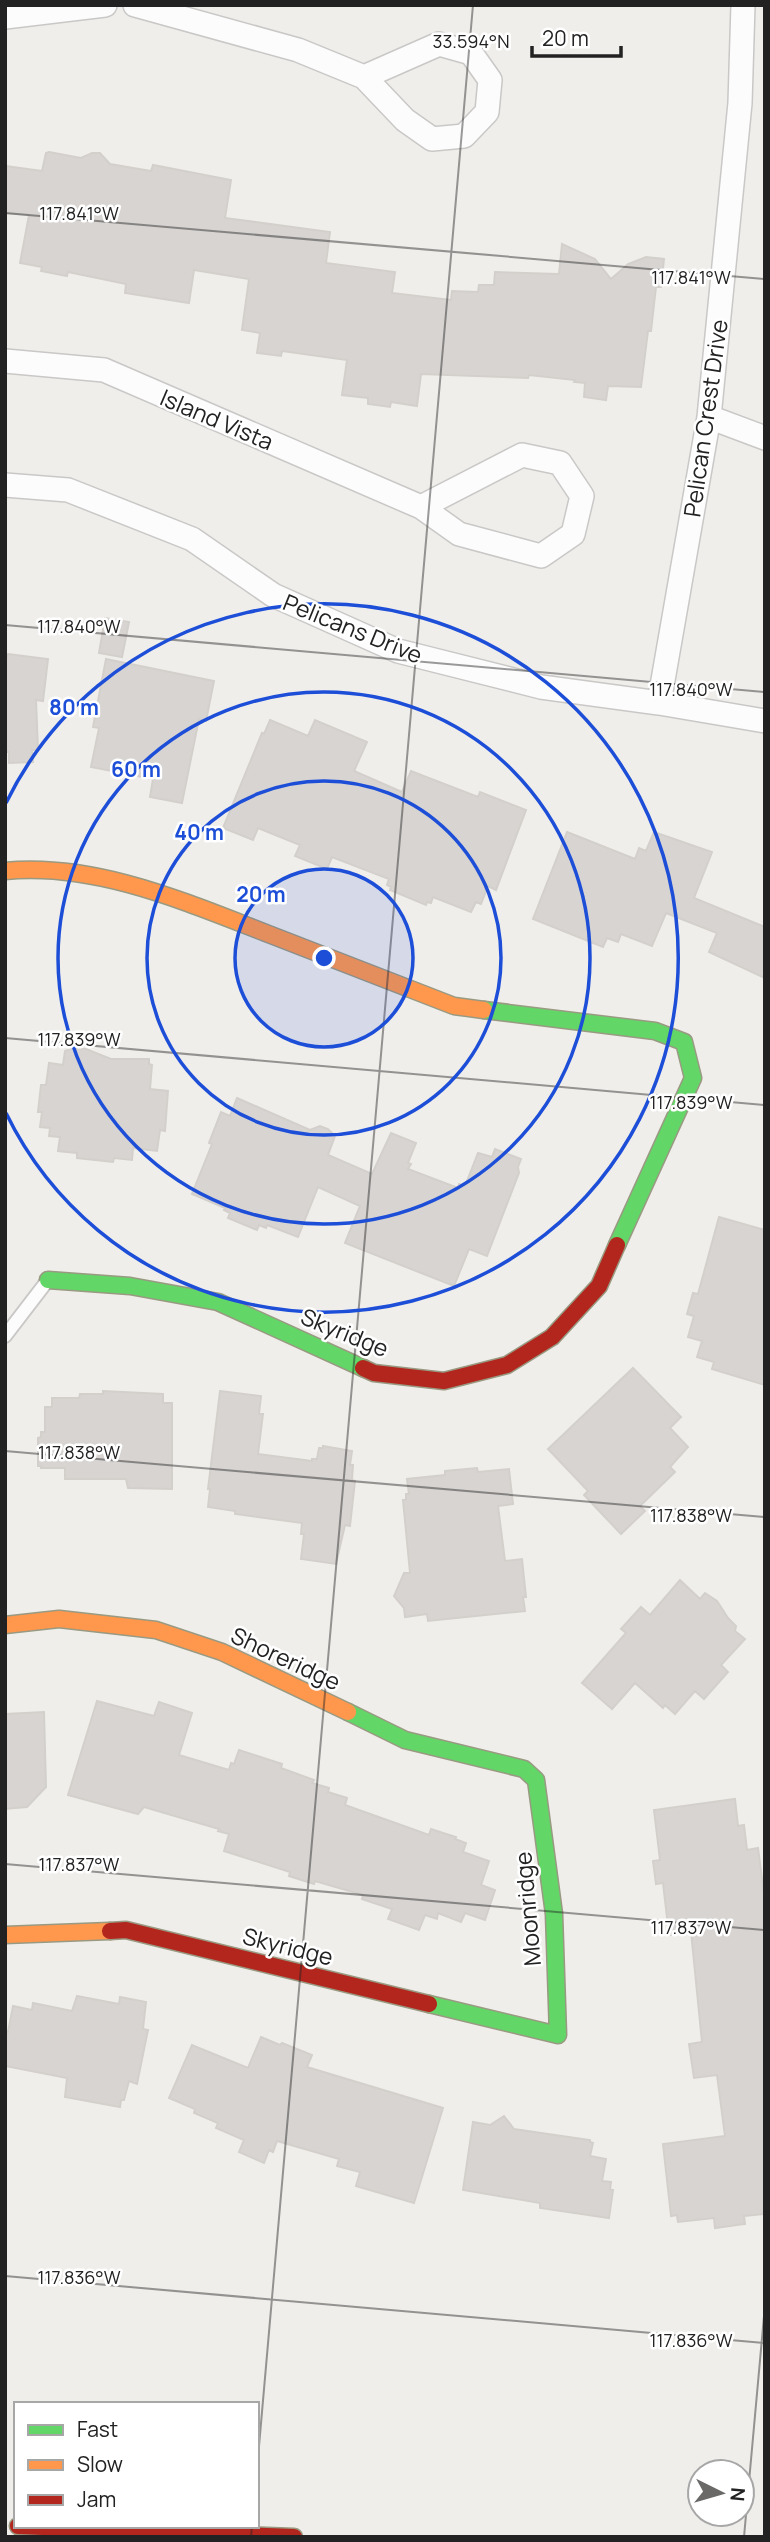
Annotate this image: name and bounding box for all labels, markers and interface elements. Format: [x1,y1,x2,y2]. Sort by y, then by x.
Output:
scale bar [532,14,621,58]
text: 20 m [542,24,589,52]
text: 33.594°N [432,29,510,53]
text: 117.841°W [39,201,119,225]
text: 117.841°W [651,265,731,289]
street label: Pelican Crest Drive [675,317,735,519]
street label: Island Vista [155,381,279,457]
street label: Pelicans Drive [279,586,427,670]
text: 117.840°W [37,614,121,638]
text: 117.840°W [649,677,733,701]
text: 80 m [49,693,99,721]
text: 60 m [111,755,161,783]
text: 40 m [174,818,224,846]
text: 20 m [236,880,286,908]
centre of rings [312,946,336,970]
text: 117.839°W [38,1027,121,1051]
text: 117.839°W [650,1090,733,1114]
street label: Skyridge [296,1300,394,1364]
text: 117.838°W [38,1440,120,1464]
text: 117.838°W [650,1503,732,1527]
street label: Shoreridge [226,1619,346,1697]
street label: Moonridge [506,1851,548,1967]
text: 117.837°W [39,1852,120,1876]
text: 117.837°W [651,1915,732,1939]
street label: Skyridge [239,1919,337,1973]
text: 117.836°W [38,2265,121,2289]
text: 117.836°W [650,2328,733,2352]
legend [14,2402,259,2528]
text: Fast [77,2415,118,2443]
text: Slow [77,2450,123,2478]
north arrow [686,2458,756,2528]
text: Jam [77,2485,116,2513]
text: N [724,2487,751,2502]

